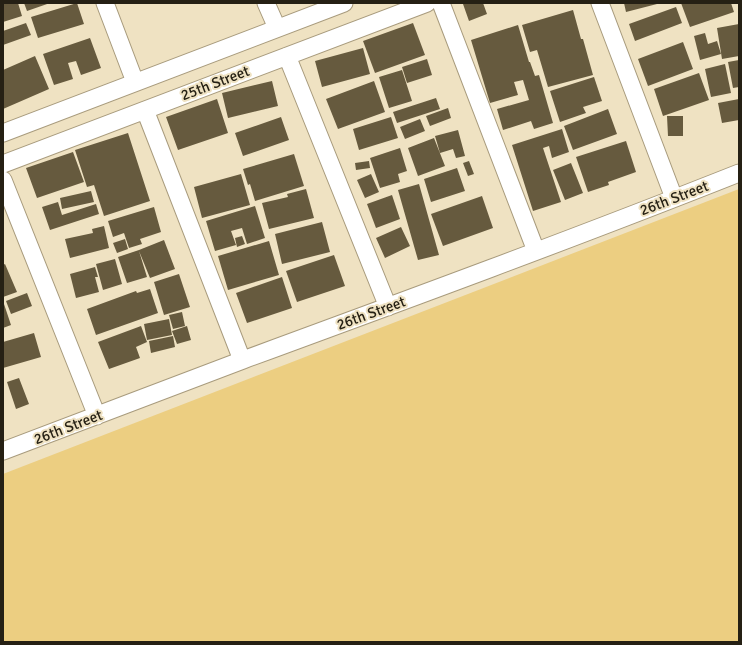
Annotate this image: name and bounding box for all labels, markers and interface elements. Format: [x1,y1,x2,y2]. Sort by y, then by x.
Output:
street label: 25th Street [178,62,252,104]
street label: 26th Street [637,177,711,219]
street label: 26th Street [334,292,408,334]
street label: 26th Street [31,406,105,448]

